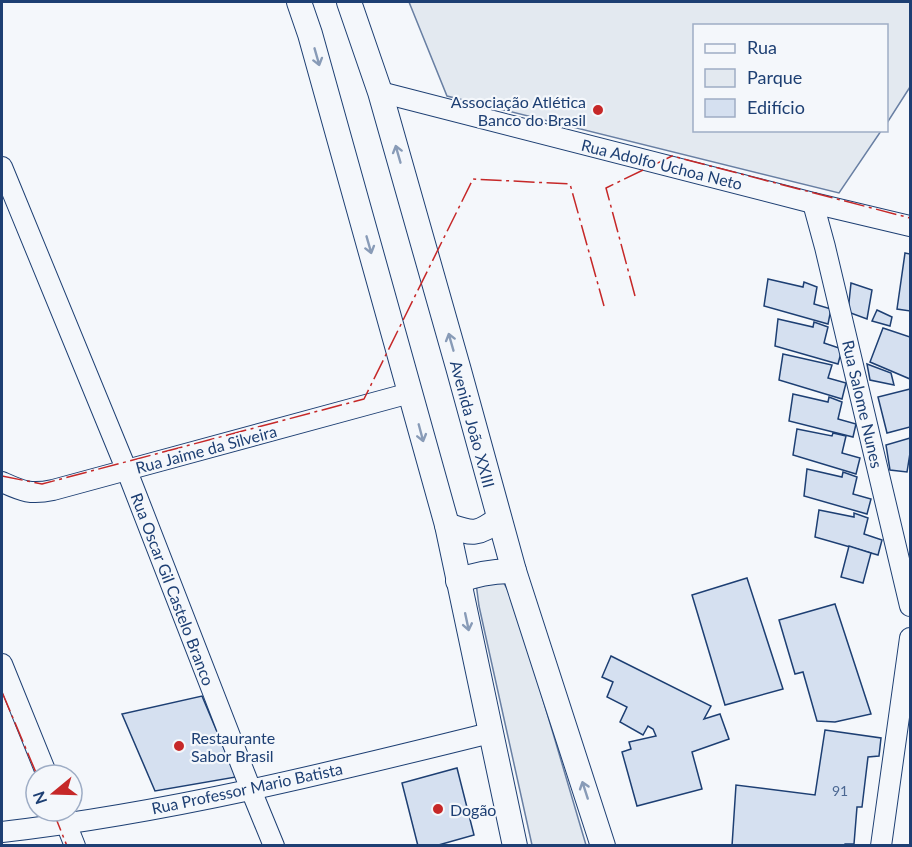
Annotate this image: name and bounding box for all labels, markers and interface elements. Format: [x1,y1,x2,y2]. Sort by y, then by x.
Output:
legend [693,24,888,132]
text: Rua [747,36,777,58]
one-way arrow [312,47,323,66]
text: Parque [747,66,802,88]
place label: Associação Atlética Banco do Brasil [451,92,586,129]
text: Edifício [747,96,805,118]
marker: Associação Atlética Banco do Brasil [591,103,605,117]
street label: Rua Adolfo Uchoa Neto [579,135,745,193]
one-way arrow [391,145,403,164]
one-way arrow [364,235,375,254]
one-way arrow [444,332,456,351]
street label: Rua Salome Nunes [839,338,887,470]
street label: Avenida João XXIII [447,358,499,490]
street label: Rua Jaime da Silveira [133,421,279,477]
one-way arrow [416,423,428,442]
street label: Rua Oscar Gil Castelo Branco [127,490,219,688]
one-way arrow [462,612,473,632]
place label: Restaurante Sabor Brasil [191,728,275,765]
marker: Restaurante Sabor Brasil [172,739,186,753]
street label: Rua Professor Mario Batista [150,758,344,818]
north arrow [24,763,84,823]
one-way arrow [578,781,589,800]
house number: 91 [832,782,848,799]
text: N [28,789,50,807]
place label: Dogão [450,800,496,819]
marker: Dogão [431,802,445,816]

